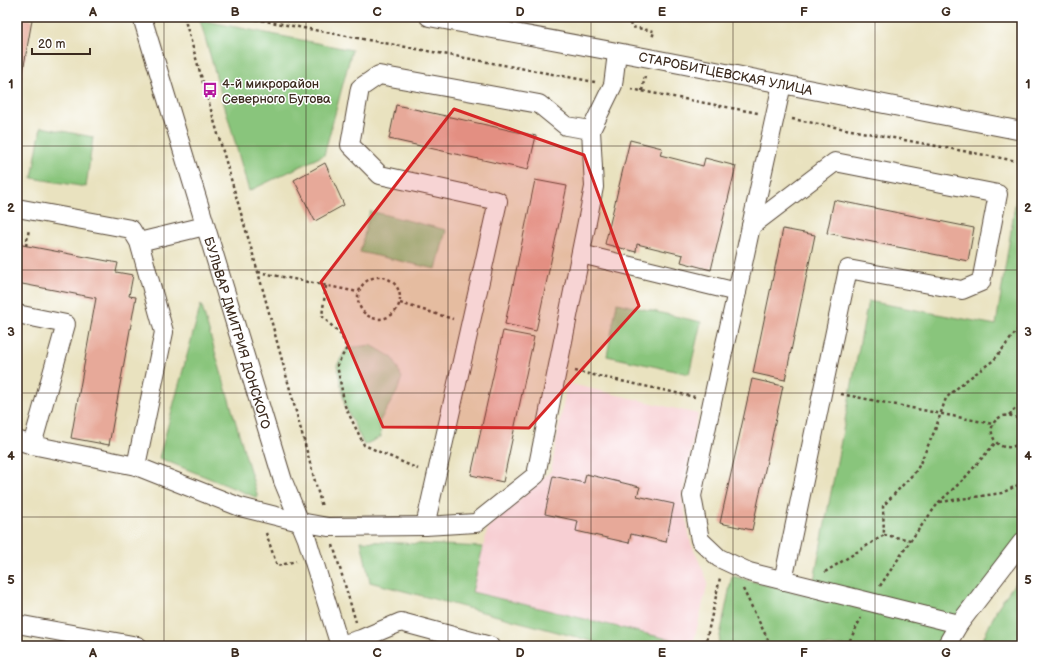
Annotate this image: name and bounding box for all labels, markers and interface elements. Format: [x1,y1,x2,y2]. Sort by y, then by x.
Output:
text: A [88,4,97,20]
text: B [230,4,240,20]
text: C [372,4,382,20]
text: D [515,4,525,20]
text: E [658,4,667,20]
text: F [800,4,808,20]
text: G [941,4,951,20]
scale bar [32,30,90,56]
text: 20 m [38,37,65,52]
street label: СТАРОБИТЦЕВСКАЯ УЛИЦА [637,49,814,99]
text: 1 [8,76,14,92]
place label: 4-й микрорайон Северного Бутова [222,76,331,107]
text: 1 [1025,76,1031,92]
bus stop icon: 4-й микрорайон Северного Бутова [201,81,219,99]
text: 2 [7,200,15,216]
text: 2 [1024,200,1032,216]
street label: БУЛЬВАР ДМИТРИЯ ДОНСКОГО [200,235,274,431]
text: 3 [7,324,15,340]
text: 3 [1024,324,1032,340]
text: 4 [7,448,15,464]
text: 4 [1024,448,1032,464]
text: 5 [7,572,15,588]
text: 5 [1024,572,1032,588]
text: A [88,645,97,661]
text: B [230,645,240,661]
text: C [372,645,382,661]
text: D [515,645,525,661]
text: E [658,645,667,661]
text: F [800,645,808,661]
text: G [941,645,951,661]

